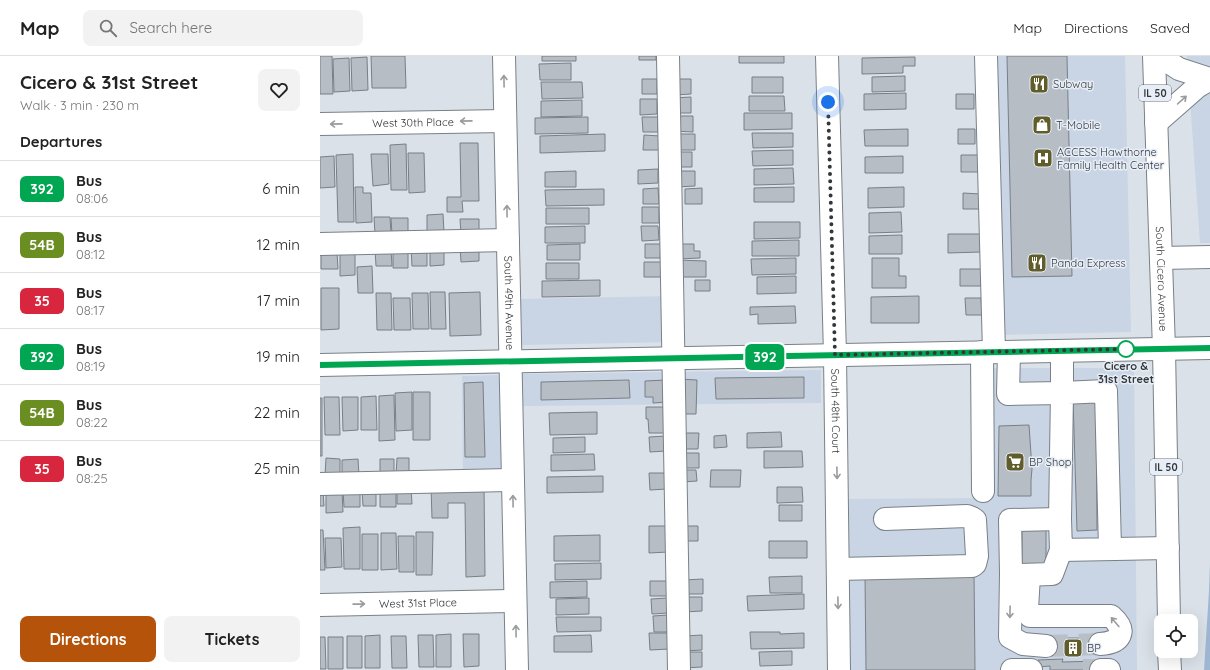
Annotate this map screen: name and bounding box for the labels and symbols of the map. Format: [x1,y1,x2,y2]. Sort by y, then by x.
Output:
restaurant icon: Subway [1028,73,1050,95]
one-way arrow [501,75,508,88]
place label: Subway [1053,77,1093,91]
road number: IL 50 [1139,85,1171,101]
your location [818,92,838,112]
one-way arrow [1177,95,1187,104]
shop icon: T-Mobile [1031,114,1053,136]
street label: West 30th Place [372,115,454,130]
one-way arrow [460,118,473,125]
place label: T-Mobile [1056,118,1100,132]
one-way arrow [330,120,343,128]
place label: ACCESS Hawthorne Family Health Center [1057,145,1165,172]
hospital icon: ACCESS Hawthorne Family Health Center [1032,147,1054,169]
one-way arrow [503,205,511,218]
street label: South Cicero Avenue [1153,226,1170,332]
restaurant icon: Panda Express [1026,252,1048,274]
street label: South 49th Avenue [501,256,517,350]
place label: Panda Express [1051,256,1126,270]
marker: Cicero & 31st Street [1117,340,1135,358]
line badge: 392 [742,344,788,370]
place label: Cicero & 31st Street [1098,359,1154,386]
street label: South 48th Court [828,368,843,454]
supermarket icon: BP Shop [1004,451,1026,473]
place label: BP Shop [1029,455,1072,469]
road number: IL 50 [1150,459,1182,475]
one-way arrow [833,466,840,479]
one-way arrow [509,495,517,508]
street label: West 31st Place [379,595,457,611]
one-way arrow [834,596,842,609]
one-way arrow [352,601,365,608]
one-way arrow [1007,605,1014,618]
one-way arrow [1111,616,1120,627]
one-way arrow [512,625,520,638]
building icon: BP [1062,637,1084,659]
place label: BP [1087,641,1101,655]

